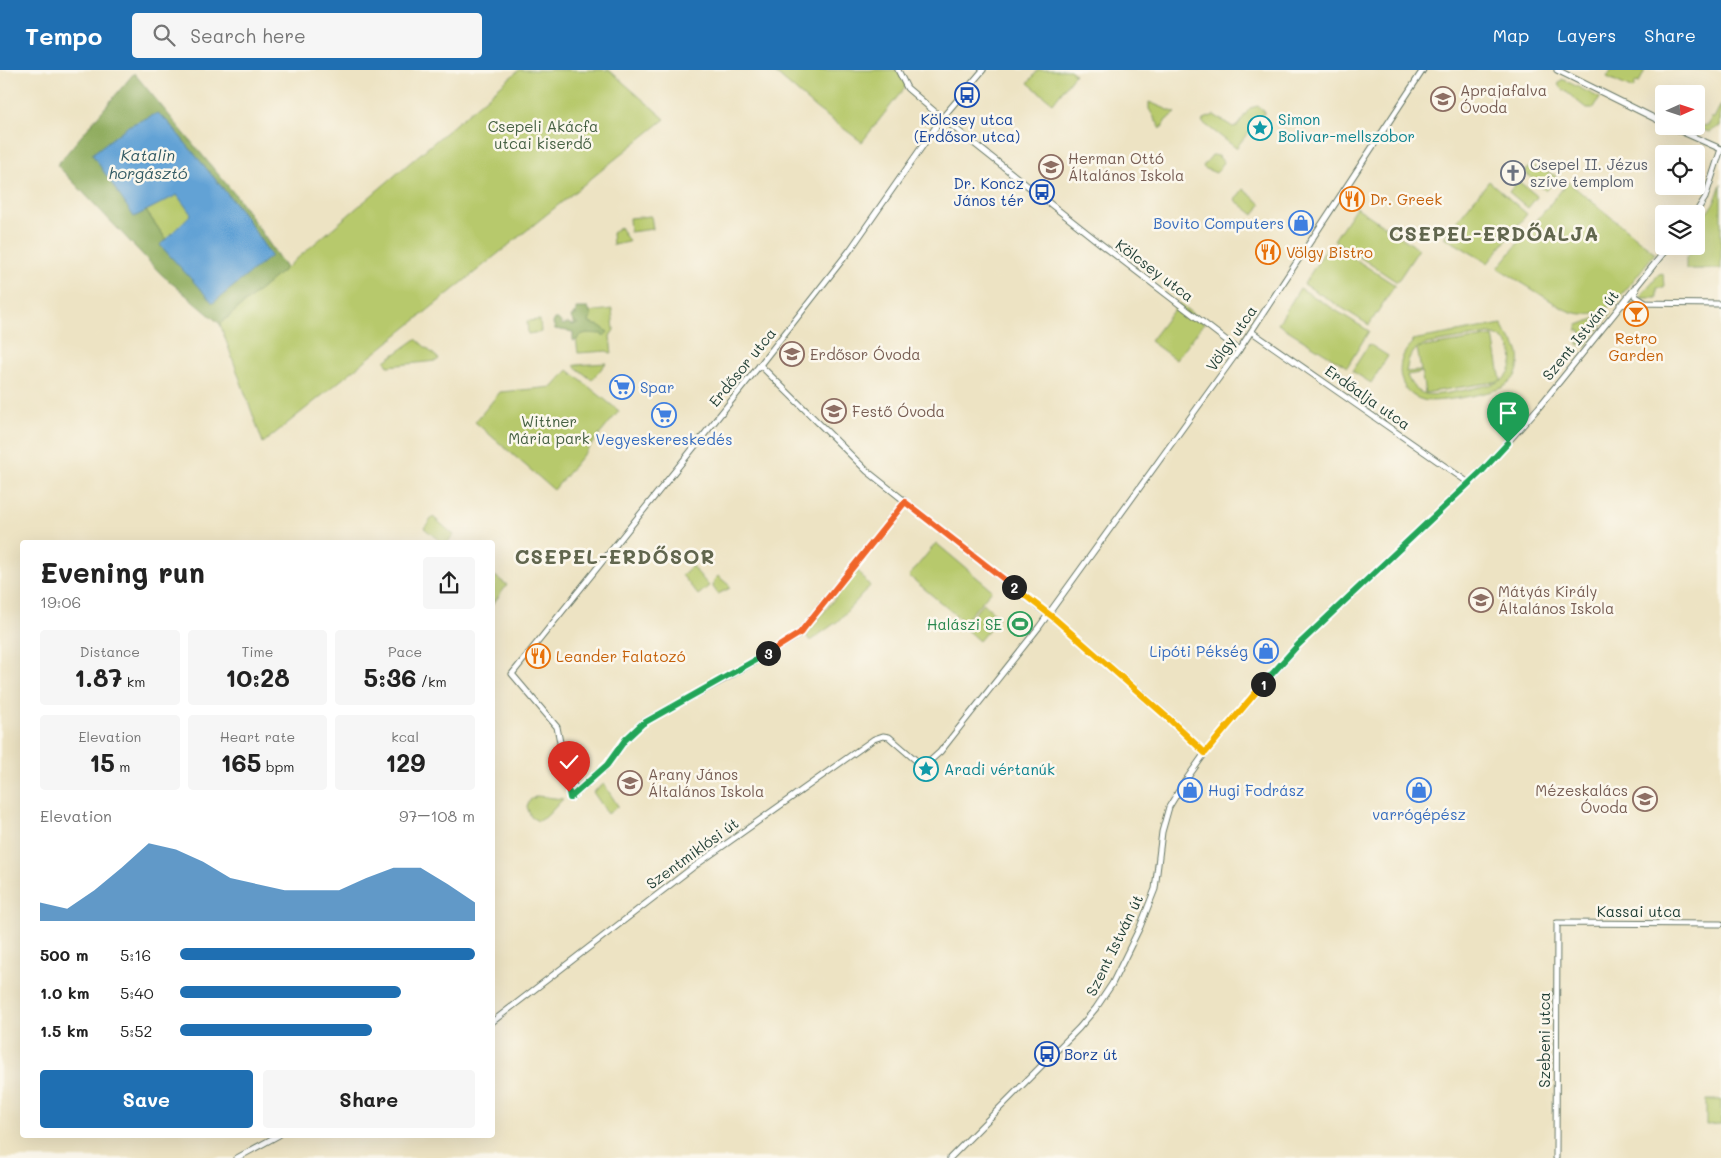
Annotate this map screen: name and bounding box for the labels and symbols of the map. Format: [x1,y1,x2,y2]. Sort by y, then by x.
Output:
place label: Aprajafalva Óvoda [1460,80,1547,117]
bus stop icon: Kölcsey utca (Erdősor utca) [954,82,980,108]
north arrow [1655,85,1705,135]
school or university icon: Aprajafalva Óvoda [1430,86,1456,112]
place label: Kölcsey utca (Erdősor utca) [914,109,1020,146]
place label: Simon Bolivar-mellszobor [1278,109,1415,146]
place icon: Simon Bolivar-mellszobor [1247,115,1273,141]
park label: Csepeli Akácfa utcai kiserdő [488,116,598,153]
water label: Katalin horgásztó [109,144,188,183]
place label: Herman Ottó Általános Iskola [1068,148,1184,185]
school or university icon: Herman Ottó Általános Iskola [1038,154,1064,180]
place label: Csepel II. Jézus szíve templom [1530,154,1648,191]
church icon: Csepel II. Jézus szíve templom [1500,160,1526,186]
place label: Dr. Koncz János tér [953,173,1024,210]
bus stop icon: Dr. Koncz János tér [1029,179,1055,205]
restaurant icon: Dr. Greek [1339,186,1365,212]
place label: Dr. Greek [1370,189,1442,209]
shop icon: Bovito Computers [1288,210,1314,236]
place label: Bovito Computers [1153,213,1284,233]
district label: CSEPEL-ERDŐALJA [1389,220,1599,246]
street label: Kölcsey utca [1112,234,1198,306]
restaurant icon: Völgy Bistro [1255,239,1281,265]
place label: Völgy Bistro [1286,242,1373,262]
street label: Szent István út [1537,286,1623,384]
street label: Völgy utca [1201,301,1261,375]
bar icon: Retro Garden [1623,301,1649,327]
street label: Erdősor utca [704,323,780,411]
place label: Retro Garden [1608,328,1664,365]
school or university icon: Erdősor Óvoda [779,341,805,367]
place label: Erdősor Óvoda [810,344,921,364]
street label: Erdőalja utca [1321,360,1415,434]
supermarket icon: Spar [609,374,635,400]
place label: Spar [640,377,675,397]
pin [1487,392,1529,443]
school or university icon: Festő Óvoda [821,398,847,424]
place label: Festő Óvoda [852,401,945,421]
supermarket icon: Vegyeskereskedés [651,402,677,428]
park label: Wittner Mária park [508,411,590,448]
place label: Vegyeskereskedés [595,429,733,449]
district label: CSEPEL-ERDŐSOR [515,543,715,569]
pin: 2 [1002,574,1026,600]
place label: Mátyás Király Általános Iskola [1498,581,1614,618]
school or university icon: Mátyás Király Általános Iskola [1468,587,1494,613]
sports icon: Halászi SE [1007,611,1033,637]
place label: Halászi SE [927,614,1002,634]
shop icon: Lipóti Pékség [1253,638,1279,664]
pin: 3 [756,640,780,666]
place label: Lipóti Pékség [1149,641,1248,661]
restaurant icon: Leander Falatozó [525,643,551,669]
place label: Leander Falatozó [556,646,686,666]
pin: 1 [1250,672,1276,696]
pin [548,741,590,792]
place icon: Aradi vértanúk [913,756,939,782]
place label: Aradi vértanúk [944,759,1055,779]
place label: Arany János Általános Iskola [648,764,764,801]
school or university icon: Arany János Általános Iskola [617,770,643,796]
shop icon: Hugi Fodrász [1177,777,1203,803]
shop icon: varrógépész [1406,777,1432,803]
place label: Hugi Fodrász [1208,780,1304,800]
place label: Mézeskalács Óvoda [1535,780,1628,817]
school or university icon: Mézeskalács Óvoda [1632,786,1658,812]
place label: varrógépész [1372,804,1466,824]
street label: Szentmiklósi út [642,813,742,893]
street label: Szent István út [1081,891,1147,999]
street label: Kassai utca [1597,901,1681,921]
street label: Szebeni utca [1534,992,1554,1088]
bus stop icon: Borz út [1034,1041,1060,1067]
place label: Borz út [1064,1044,1118,1064]

